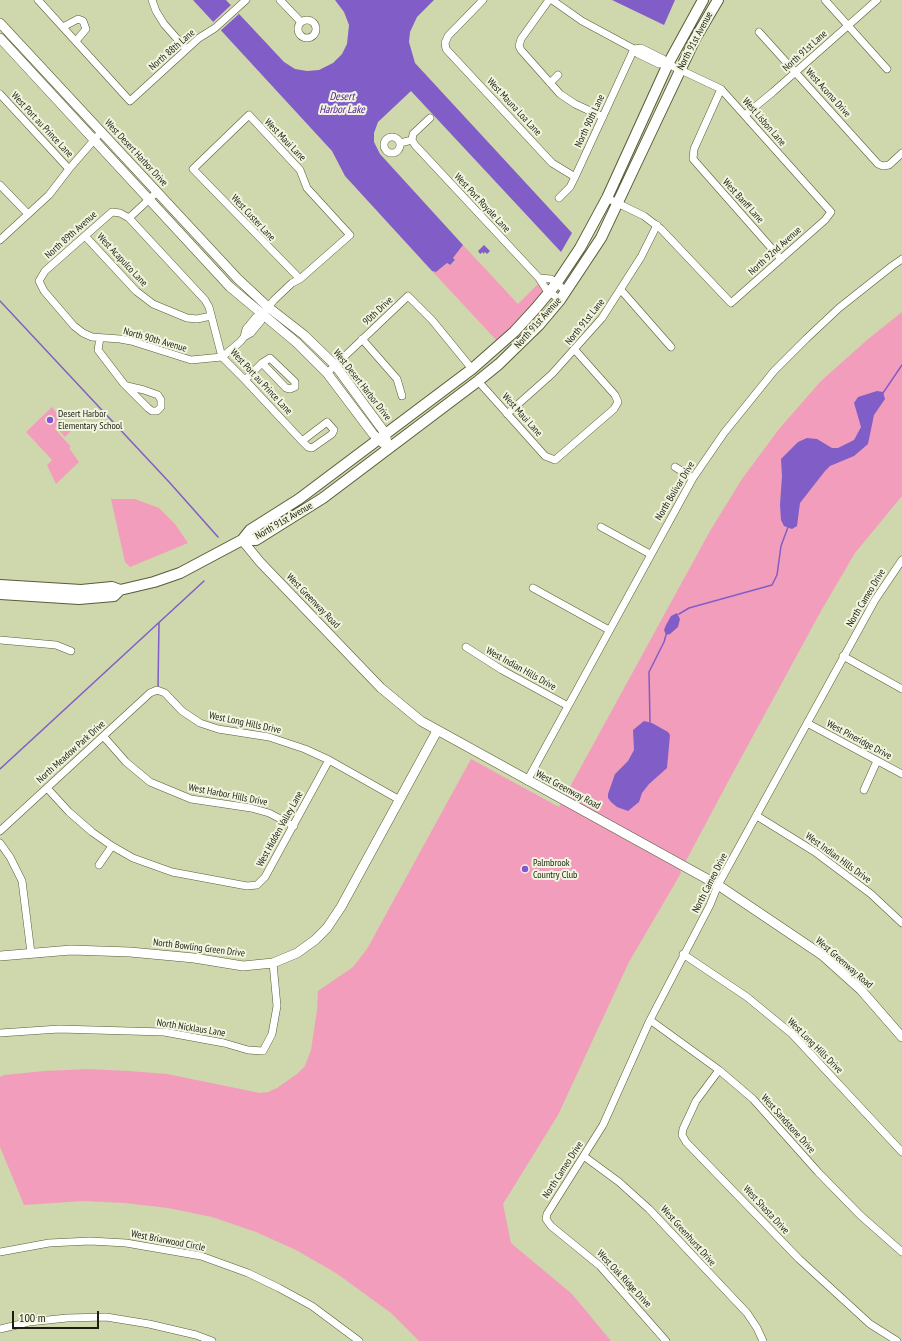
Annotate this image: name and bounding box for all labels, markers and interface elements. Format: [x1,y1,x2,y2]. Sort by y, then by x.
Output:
street label: North 91st Avenue [675,10,715,72]
street label: North 88th Lane [147,27,197,73]
street label: North 91st Lane [780,28,830,74]
street label: West Acoma Drive [803,66,853,120]
street label: West Mauna Loa Lane [484,76,544,138]
street label: West Port au Prince Lane [9,90,75,160]
water label: Desert Harbor Lake [319,90,365,116]
street label: North 90th Lane [573,93,607,149]
street label: West Lisbon Lane [740,95,788,149]
street label: West Maui Lane [262,116,308,164]
street label: West Desert Harbor Drive [102,117,170,189]
street label: West Port Royale Lane [451,171,513,235]
street label: West Banff Lane [720,176,766,226]
street label: West Custer Lane [228,192,278,244]
street label: North 89th Avenue [43,209,99,261]
street label: North 92nd Avenue [746,224,804,278]
street label: West Acapulco Lane [94,231,150,289]
street label: 90th Drive [361,294,395,328]
street label: North 91st Avenue [512,295,564,351]
street label: North 91st Lane [563,297,607,347]
street label: North 90th Avenue [122,325,188,355]
street label: West Port au Prince Lane [228,347,294,417]
street label: West Desert Harbor Drive [330,347,394,423]
street label: West Maui Lane [499,391,545,439]
place label: Desert Harbor Elementary School [58,408,122,432]
marker: Desert Harbor Elementary School [45,415,55,425]
street label: North Bolivar Drive [653,459,697,523]
street label: North 91st Avenue [253,500,315,542]
street label: North Cameo Drive [844,567,888,629]
street label: West Greenway Road [284,571,342,631]
street label: West Indian Hills Drive [484,645,558,693]
street label: West Long Hills Drive [208,709,282,737]
street label: North Meadow Park Drive [34,718,108,786]
street label: West Pineridge Drive [824,718,894,762]
street label: West Greenway Road [533,768,603,812]
street label: West Harbor Hills Drive [187,781,269,809]
street label: West Hidden Valley Lane [254,789,306,869]
street label: West Indian Hills Drive [803,830,873,886]
street label: North Cameo Drive [690,851,730,915]
place label: Palmbrook Country Club [533,857,577,880]
marker: Palmbrook Country Club [520,864,530,874]
street label: West Greenway Road [813,935,875,991]
street label: North Bowling Green Drive [152,936,246,960]
street label: West Long Hills Drive [785,1016,845,1076]
street label: North Nicklaus Lane [156,1017,226,1039]
street label: West Sandstone Drive [758,1092,818,1156]
street label: North Cameo Drive [540,1139,586,1201]
street label: West Shasta Drive [741,1183,791,1237]
street label: West Greenhurst Drive [658,1203,718,1269]
street label: West Briarwood Circle [130,1228,206,1254]
street label: West Oak Ridge Drive [594,1248,654,1310]
scale bar [14,1303,101,1329]
text: 100 m [19,1310,46,1325]

